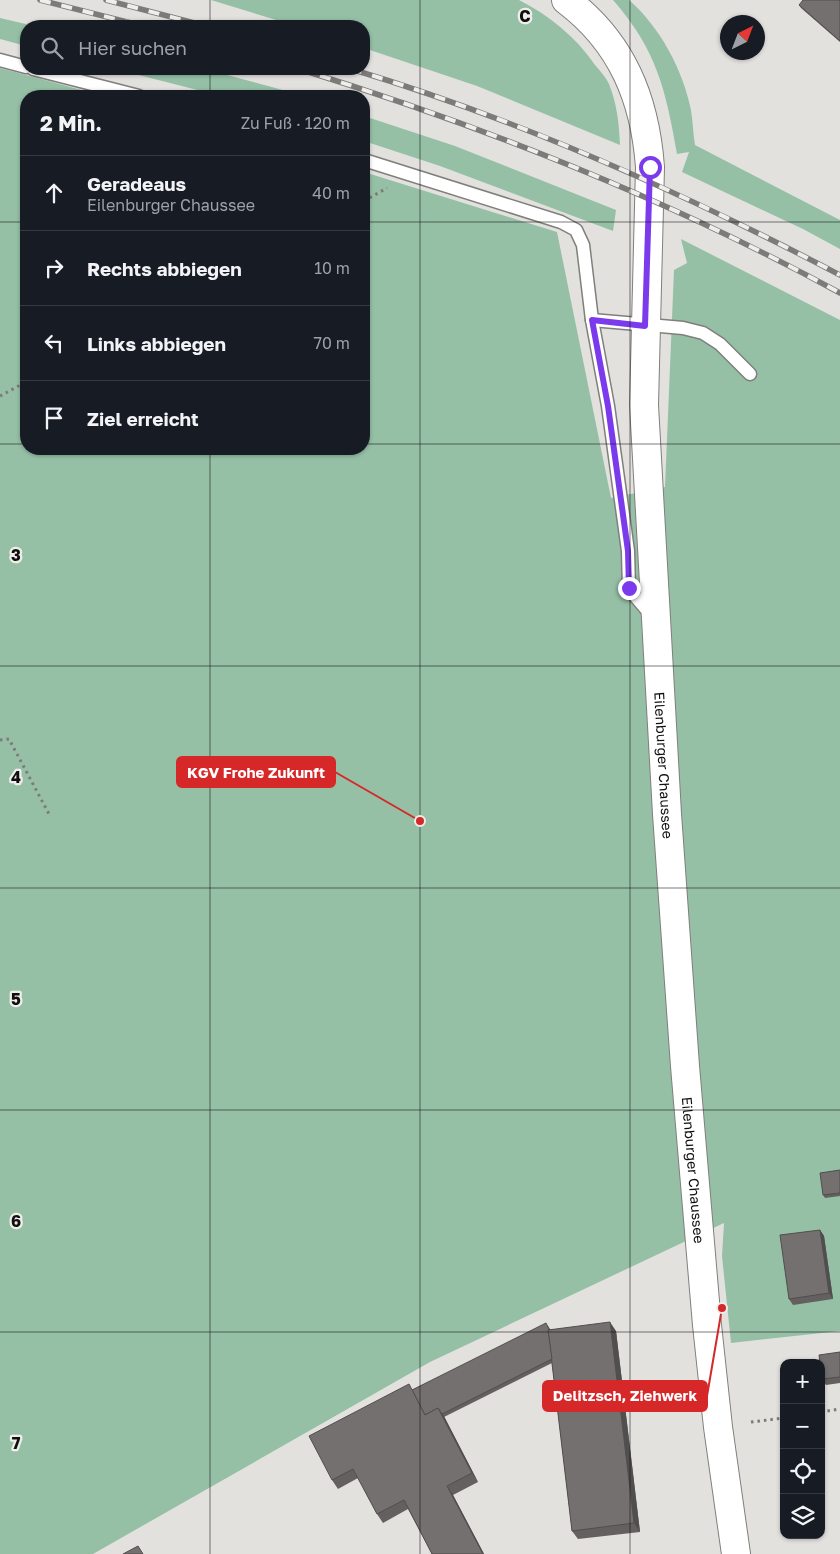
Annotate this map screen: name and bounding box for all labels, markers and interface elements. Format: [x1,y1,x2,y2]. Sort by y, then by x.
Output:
text: C [519,6,531,26]
north arrow [720,15,765,60]
search box [20,20,370,75]
icon: search [38,34,66,62]
text: Hier suchen [78,36,187,59]
text: 2 Min. [40,110,102,136]
text: Zu Fuß · 120 m [241,113,350,133]
route start [639,156,662,179]
text: Geradeaus [87,172,186,195]
icon: ahead [40,179,68,207]
text: 40 m [312,183,350,203]
text: Eilenburger Chaussee [87,195,255,215]
icon: right [40,254,68,282]
text: Rechts abbiegen [87,257,242,280]
text: 10 m [314,258,350,278]
icon: left [40,329,68,357]
text: Links abbiegen [87,332,226,355]
text: 70 m [313,333,350,353]
icon: arrive [40,404,68,432]
text: Ziel erreicht [87,407,199,430]
text: 3 [11,545,21,565]
route end [618,577,641,600]
street label: Eilenburger Chaussee [652,691,677,839]
callout: KGV Frohe Zukunft [177,757,335,787]
text: KGV Frohe Zukunft [187,763,325,781]
text: 4 [11,767,21,787]
text: 5 [11,989,21,1009]
street label: Eilenburger Chaussee [679,1096,709,1244]
text: 6 [11,1211,21,1231]
map controls [780,1359,825,1539]
button: + [780,1359,825,1404]
callout: Delitzsch, Ziehwerk [543,1381,707,1411]
text: Delitzsch, Ziehwerk [553,1386,697,1404]
button: − [780,1404,825,1449]
text: 7 [12,1433,21,1453]
button: locate [780,1449,825,1494]
button: layers [780,1494,825,1539]

